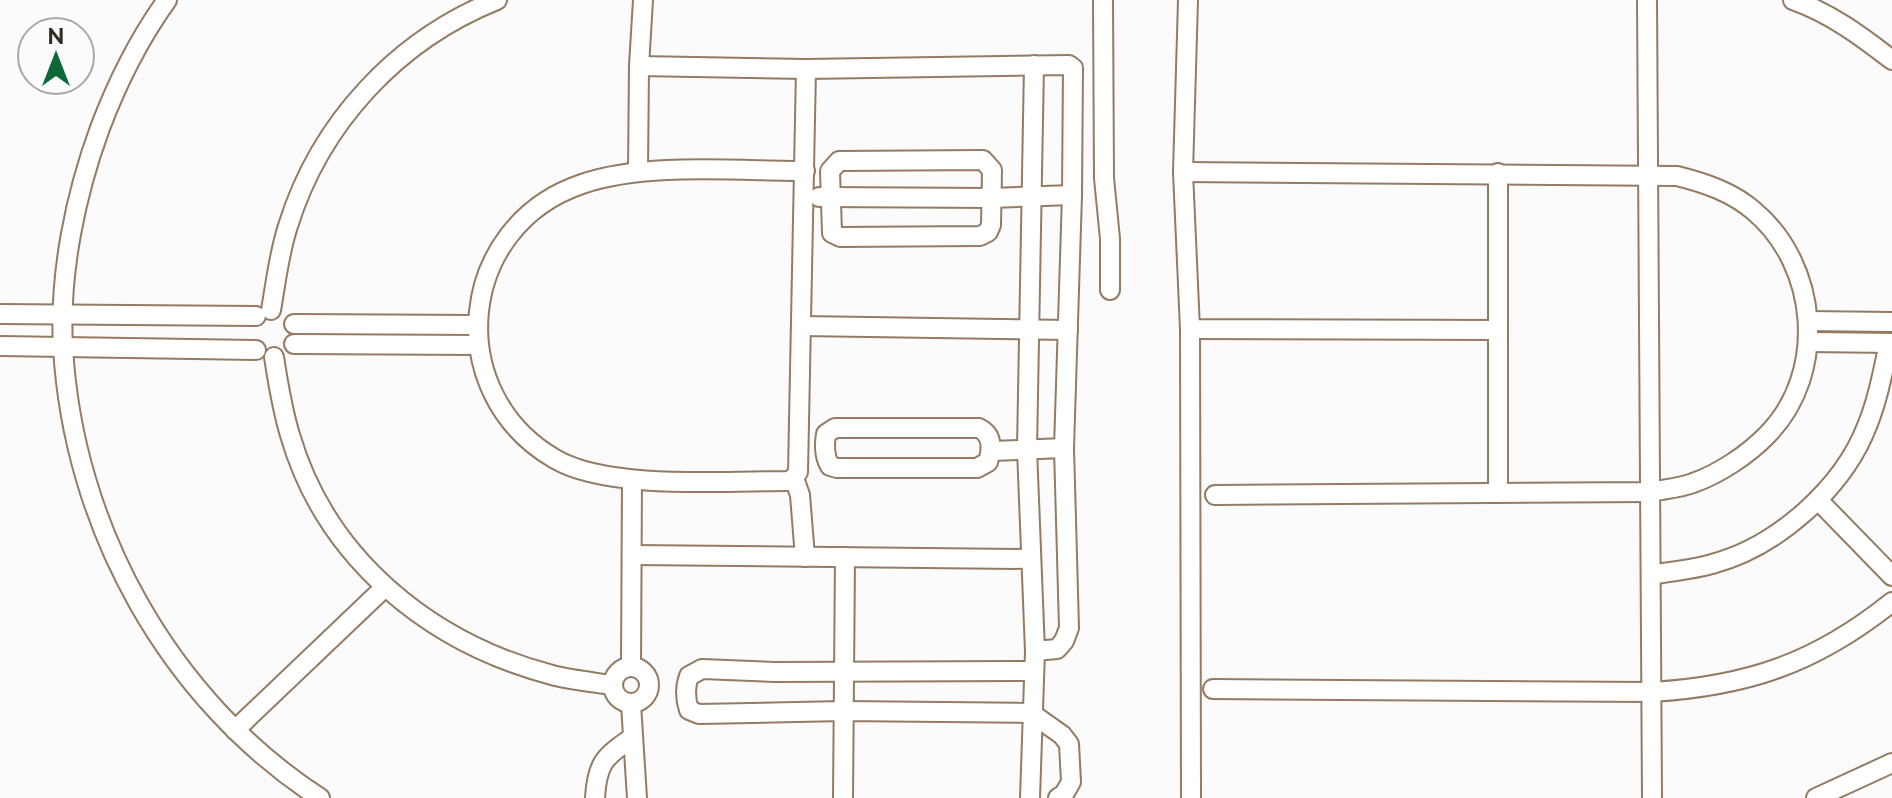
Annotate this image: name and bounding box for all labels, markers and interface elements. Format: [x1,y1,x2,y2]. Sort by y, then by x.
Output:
north arrow [16,16,96,96]
text: N [48,23,64,49]

